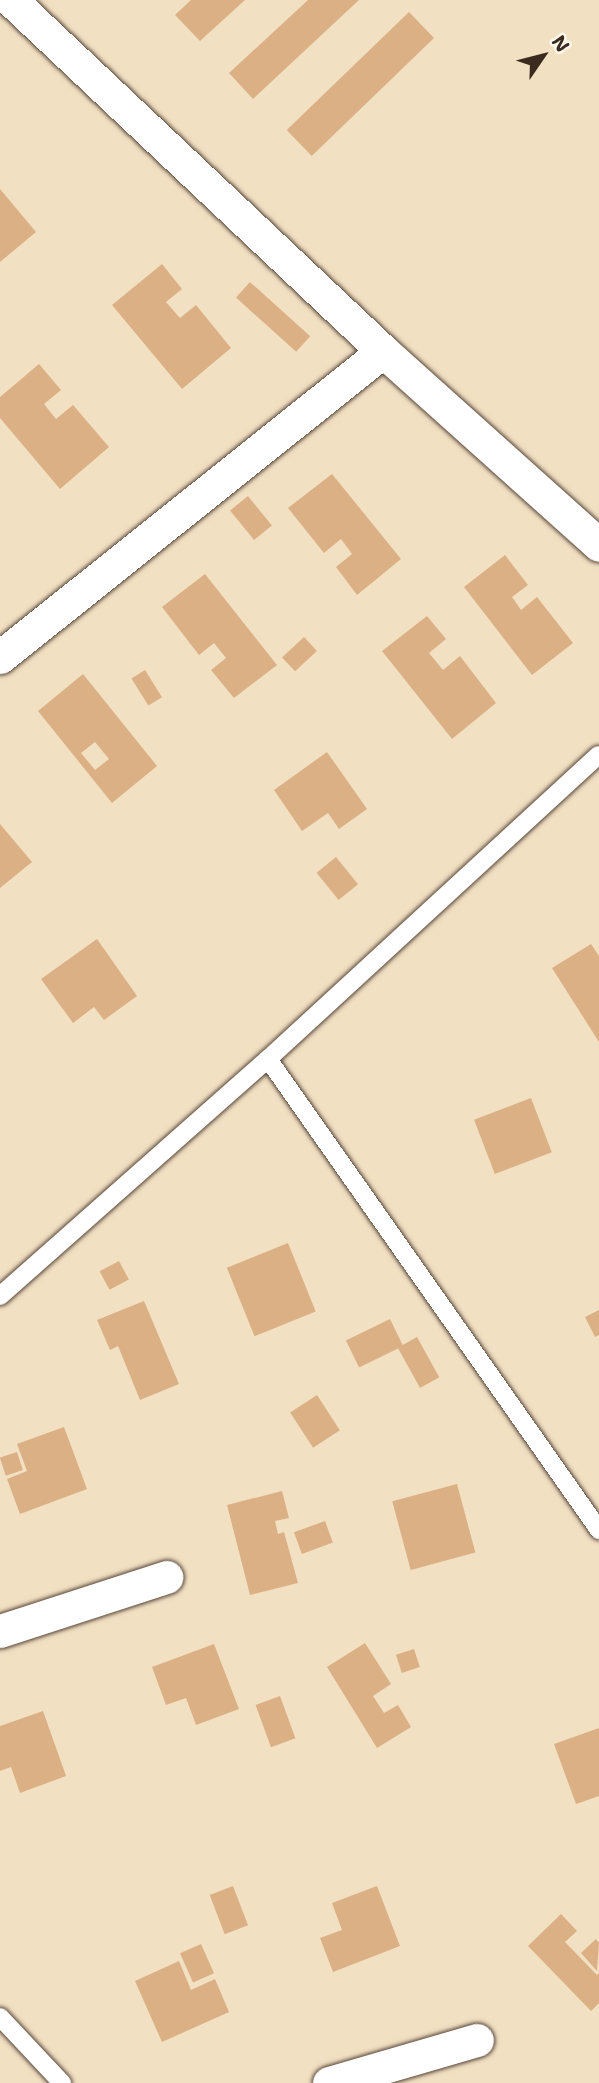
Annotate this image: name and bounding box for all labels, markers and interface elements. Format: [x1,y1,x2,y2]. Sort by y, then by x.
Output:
north arrow [508,21,578,91]
text: N [546,30,575,57]

